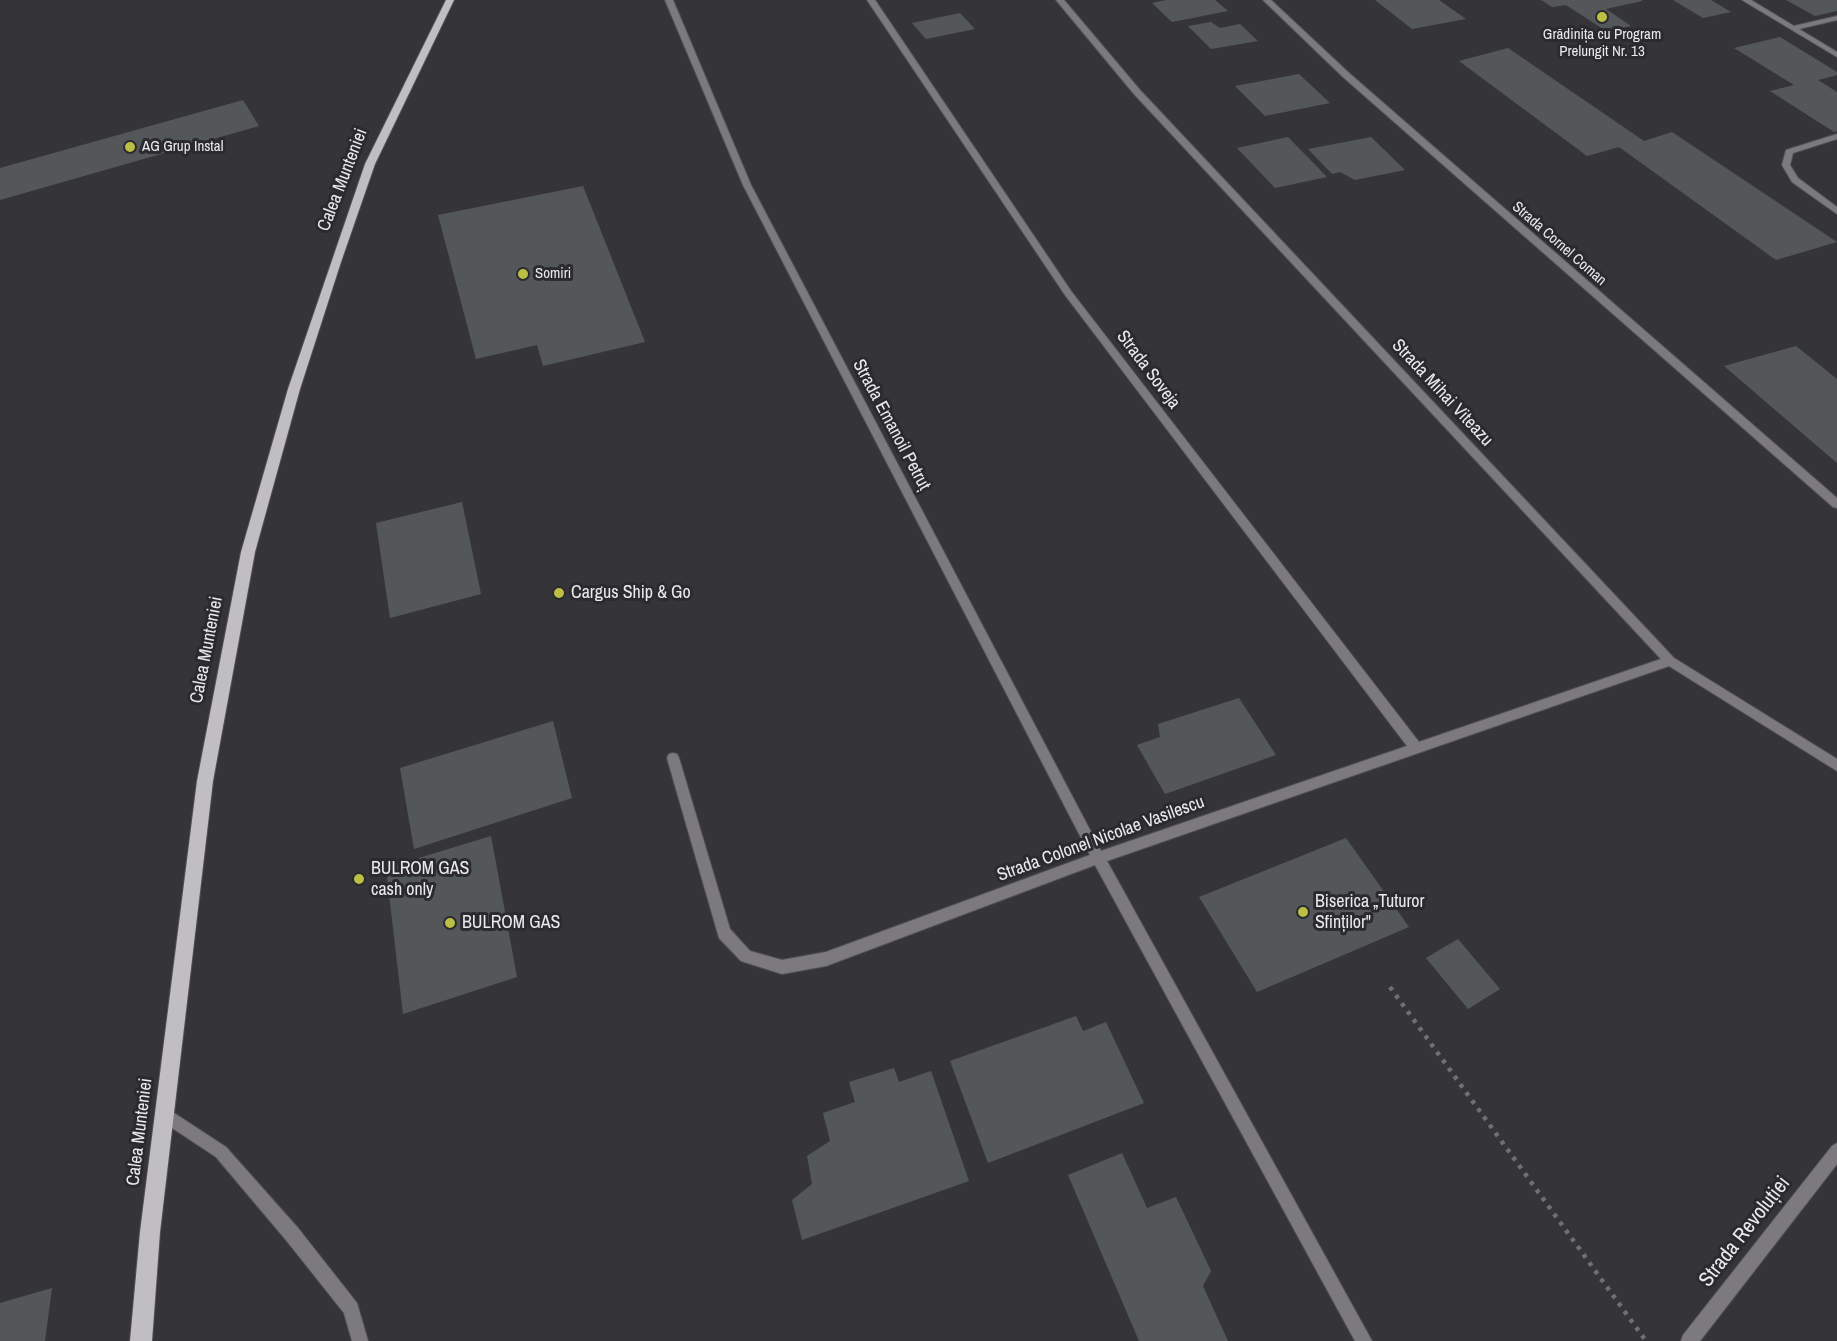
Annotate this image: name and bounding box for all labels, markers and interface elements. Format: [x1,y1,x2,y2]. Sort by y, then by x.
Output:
marker: Grădinița cu Program Prelungit Nr. 13 [1595,10,1609,24]
place label: Grădinița cu Program Prelungit Nr. 13 [1543,26,1661,61]
street label: Calea Munteniei [314,126,372,234]
place label: AG Grup Instal [142,138,223,156]
marker: AG Grup Instal [123,140,137,154]
street label: Strada Cornel Coman [1508,198,1610,290]
place label: Somiri [535,265,571,283]
marker: Somiri [516,267,530,281]
street label: Strada Soveja [1111,326,1185,414]
street label: Strada Mihai Viteazu [1387,335,1497,451]
street label: Strada Emanoil Petruț [847,356,935,494]
place label: Cargus Ship & Go [571,582,691,604]
marker: Cargus Ship & Go [552,586,566,600]
street label: Calea Munteniei [186,595,228,705]
street label: Strada Colonel Nicolae Vasilescu [995,791,1207,887]
place label: BULROM GAS cash only [371,858,469,900]
marker: BULROM GAS cash only [352,872,366,886]
place label: Biserica „Tuturor Sfinților" [1315,891,1424,934]
marker: Biserica „Tuturor Sfinților" [1296,905,1310,919]
place label: BULROM GAS [462,912,560,934]
marker: BULROM GAS [443,916,457,930]
street label: Calea Munteniei [123,1077,157,1187]
street label: Strada Revoluției [1694,1172,1796,1292]

